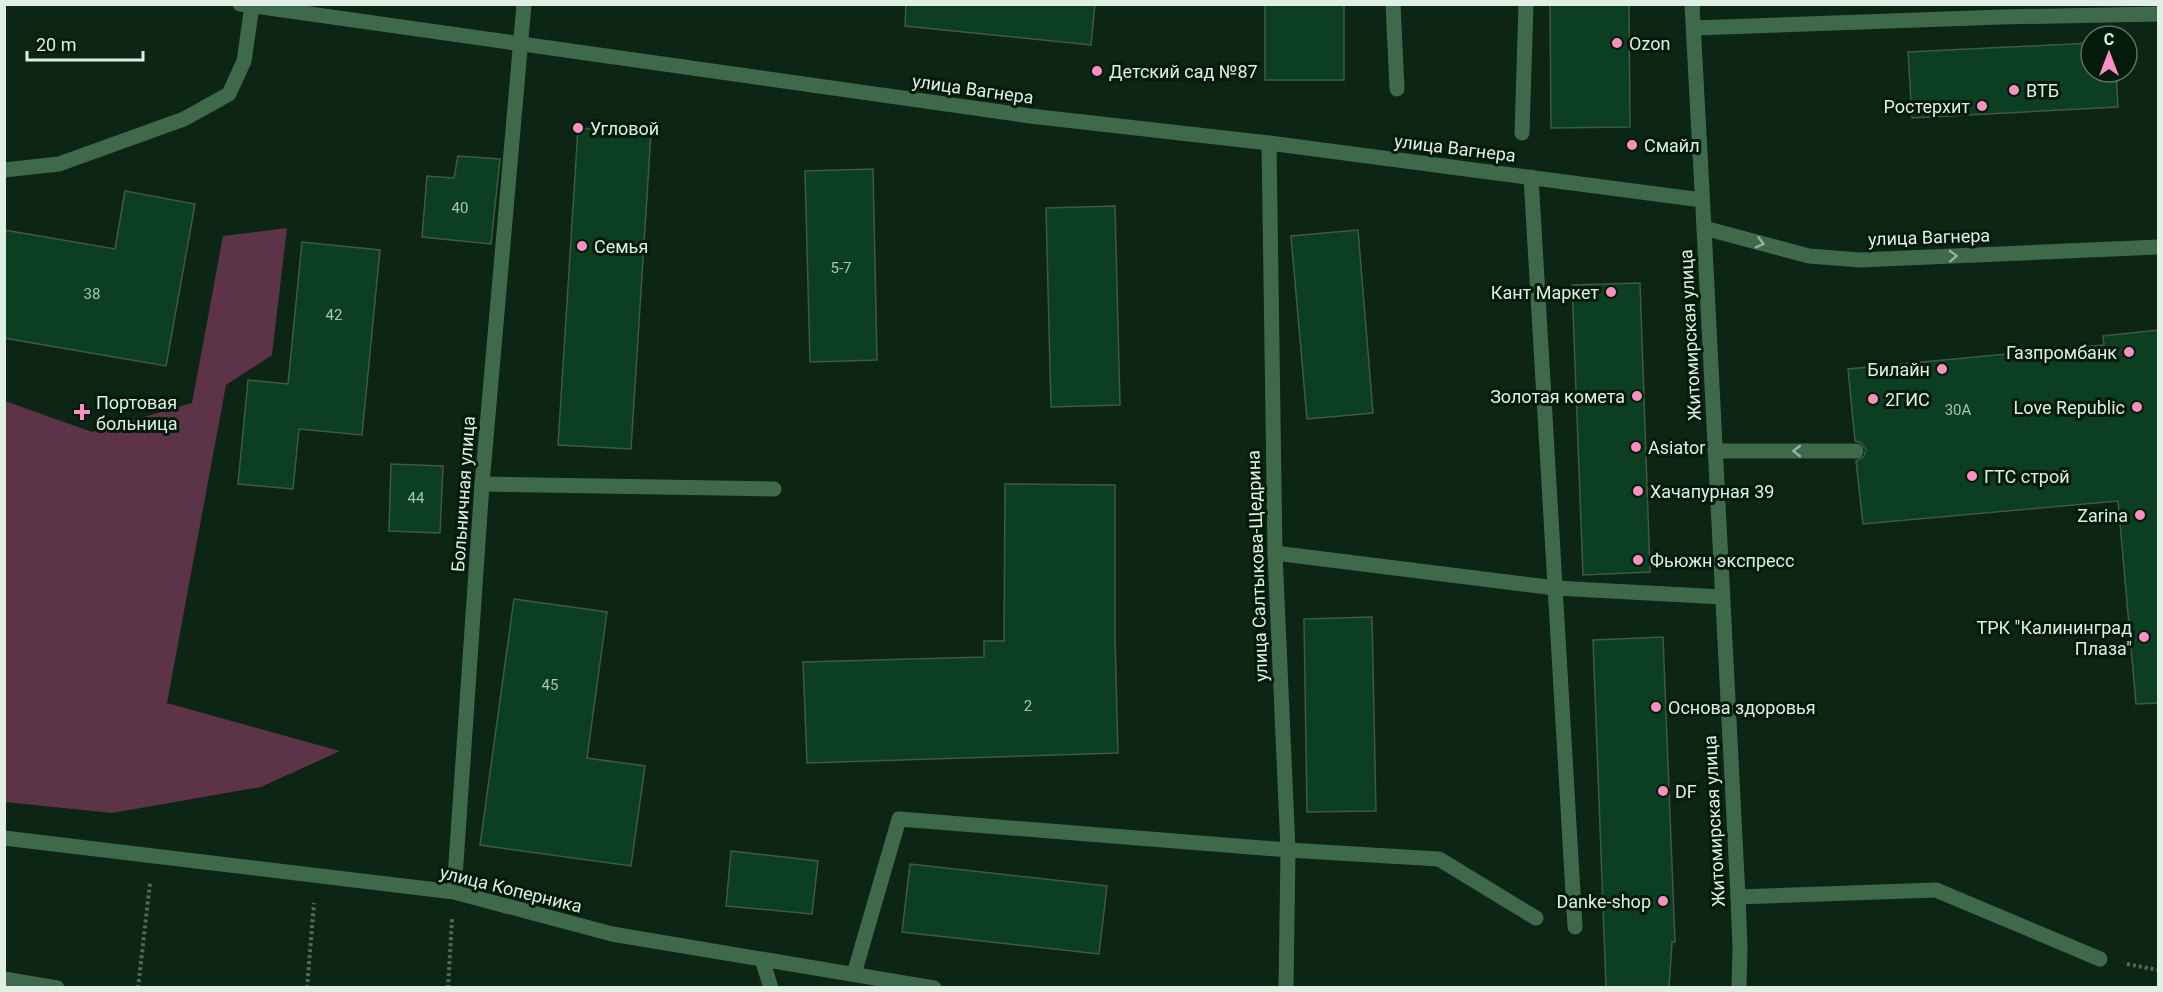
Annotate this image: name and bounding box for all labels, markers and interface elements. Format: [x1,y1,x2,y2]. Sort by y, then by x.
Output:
scale bar [27,24,142,62]
north arrow [2079,24,2139,84]
text: С [2104,30,2114,49]
place label: Ozon [1629,33,1670,54]
text: 20 m [36,34,76,55]
marker: Ozon [1610,36,1624,50]
place label: Детский сад №87 [1109,61,1258,82]
marker: Детский сад №87 [1090,64,1104,78]
street label: улица Вагнера [911,70,1035,108]
place label: ВТБ [2026,80,2059,101]
marker: ВТБ [2007,83,2021,97]
place label: Ростерхит [1884,96,1970,117]
marker: Ростерхит [1975,99,1989,113]
place label: Угловой [590,118,659,139]
marker: Угловой [571,121,585,135]
street label: улица Вагнера [1393,130,1517,166]
place label: Смайл [1644,135,1700,156]
marker: Смайл [1625,138,1639,152]
house number: 40 [452,199,468,217]
street label: улица Вагнера [1868,224,1990,250]
place label: Семья [594,236,648,257]
one-way arrow [1755,236,1765,248]
marker: Семья [575,239,589,253]
street label: Житомирская улица [1675,249,1705,421]
one-way arrow [1949,250,1958,262]
house number: 5-7 [830,259,852,277]
place label: Кант Маркет [1491,282,1599,303]
house number: 38 [84,285,100,303]
marker: Кант Маркет [1604,285,1618,299]
house number: 42 [326,306,342,324]
place label: Газпромбанк [2006,342,2117,363]
marker: Газпромбанк [2122,345,2136,359]
place label: Билайн [1867,359,1930,380]
marker: Билайн [1935,362,1949,376]
place label: Золотая комета [1490,386,1625,407]
marker: Золотая комета [1630,389,1644,403]
place label: 2ГИС [1885,389,1930,410]
place label: Портовая больница [96,392,178,434]
marker: 2ГИС [1866,392,1880,406]
place label: Love Republic [2014,397,2125,418]
marker: Love Republic [2130,400,2144,414]
house number: 30А [1945,401,1972,419]
marker: Портовая больница [73,403,91,421]
street label: Больничная улица [447,415,479,573]
place label: Asiator [1648,437,1705,458]
marker: Asiator [1629,440,1643,454]
one-way arrow [1793,445,1802,457]
street label: улица Салтыкова-Щедрина [1242,450,1272,682]
place label: ГТС строй [1984,466,2070,487]
marker: ГТС строй [1965,469,1979,483]
place label: Хачапурная 39 [1650,481,1774,502]
marker: Хачапурная 39 [1631,484,1645,498]
house number: 44 [408,489,425,507]
place label: Zarina [2077,505,2128,526]
marker: Zarina [2133,508,2147,522]
place label: Фьюжн экспресс [1650,550,1794,571]
marker: Фьюжн экспресс [1631,553,1645,567]
place label: ТРК "Калининград Плаза" [1976,617,2132,659]
marker: ТРК "Калининград Плаза" [2137,630,2151,644]
house number: 45 [542,676,558,694]
house number: 2 [1024,697,1032,715]
place label: Основа здоровья [1668,697,1816,718]
marker: Основа здоровья [1649,700,1663,714]
street label: Житомирская улица [1699,735,1729,907]
place label: DF [1675,781,1697,802]
marker: DF [1656,784,1670,798]
street label: улица Коперника [438,861,584,917]
place label: Danke-shop [1556,891,1651,912]
marker: Danke-shop [1656,894,1670,908]

